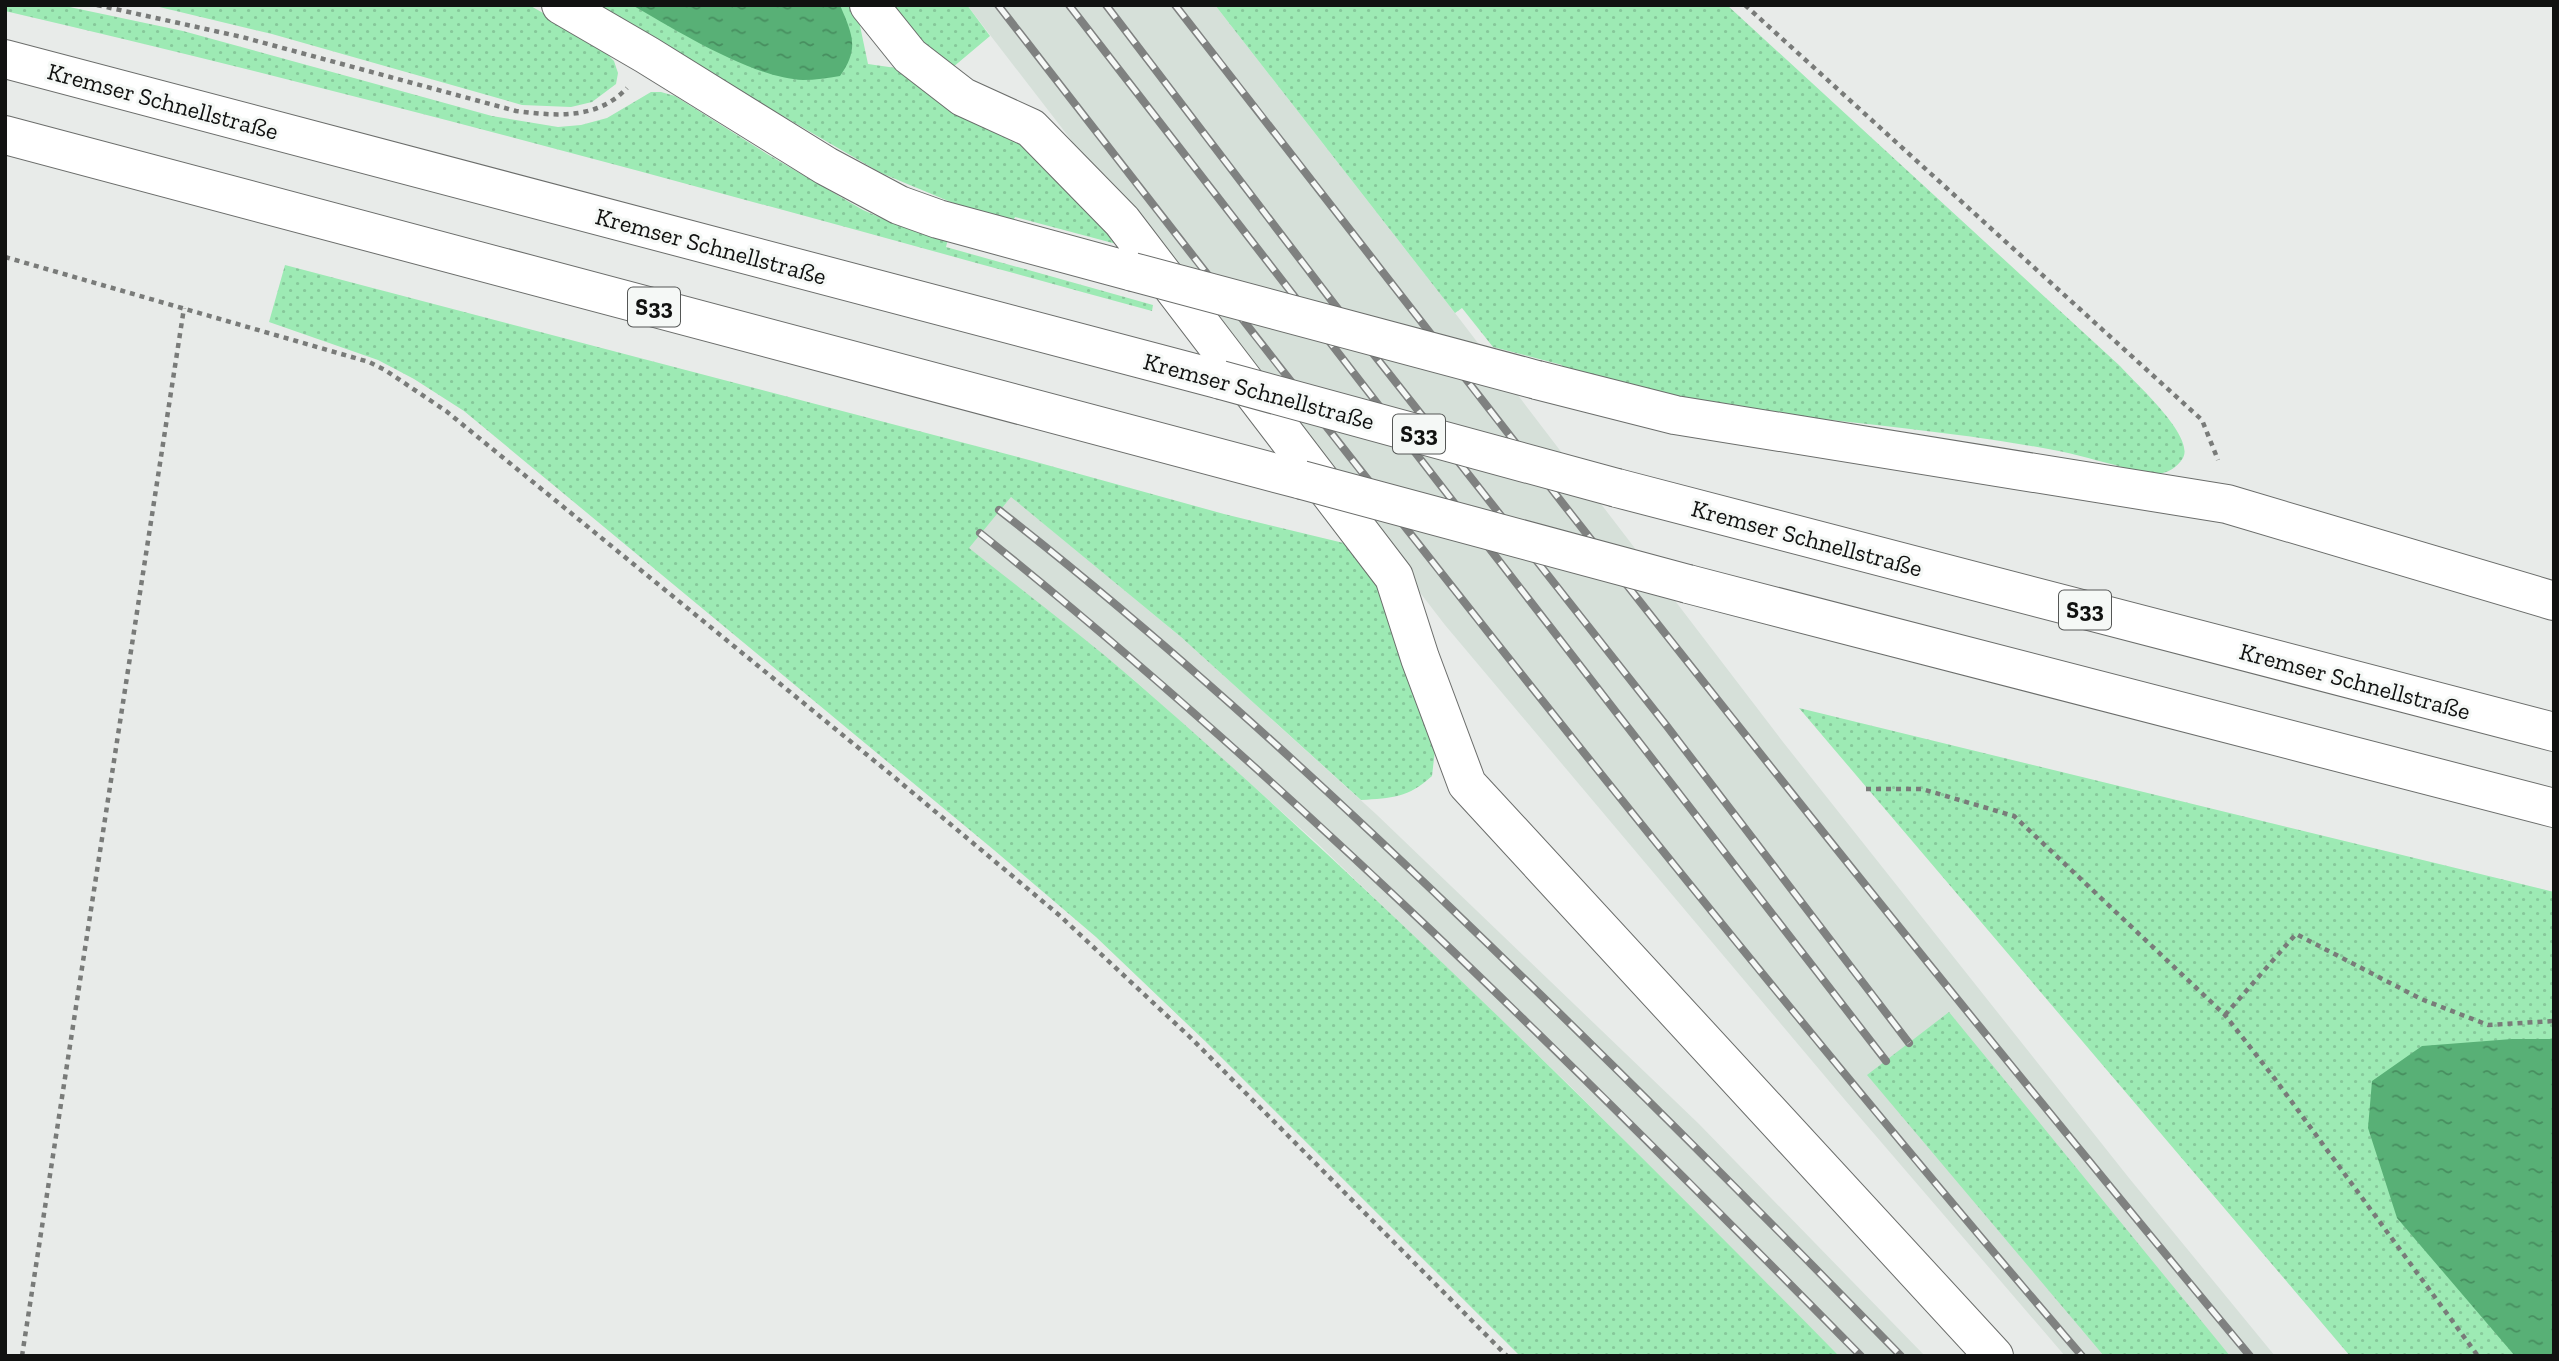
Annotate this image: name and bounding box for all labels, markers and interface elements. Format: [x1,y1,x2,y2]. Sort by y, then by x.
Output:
street label: Kremser Schnellstraße [45,56,281,146]
street label: Kremser Schnellstraße [593,201,829,291]
road number: S33 [628,288,680,326]
street label: Kremser Schnellstraße [1141,346,1377,436]
road number: S33 [1393,414,1445,454]
street label: Kremser Schnellstraße [1689,493,1925,583]
road number: S33 [2059,590,2111,630]
street label: Kremser Schnellstraße [2237,636,2473,726]

